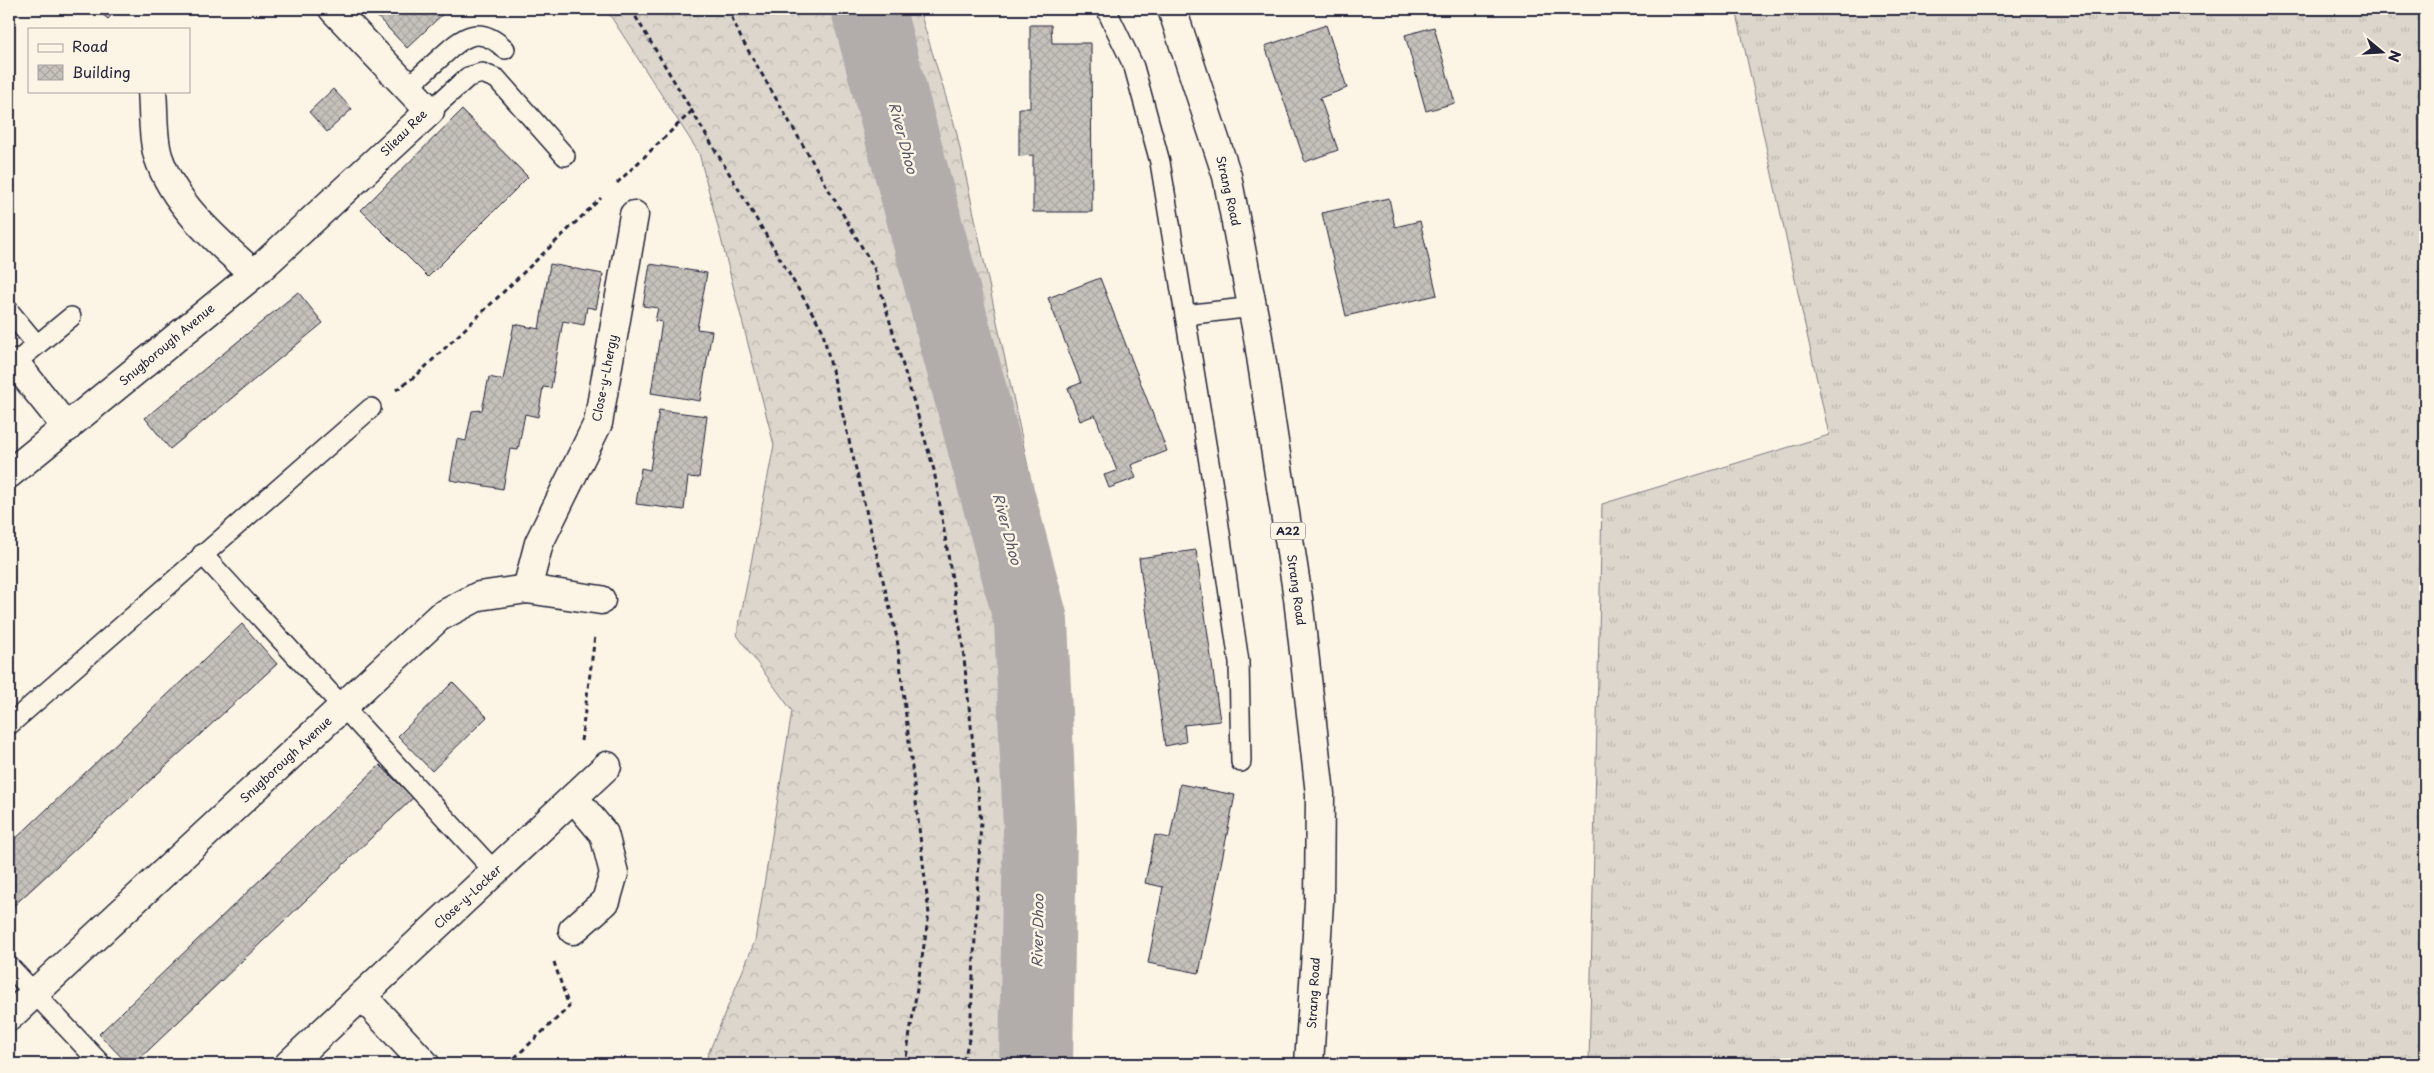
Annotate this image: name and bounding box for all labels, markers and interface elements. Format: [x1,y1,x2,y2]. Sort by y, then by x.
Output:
legend [28,28,190,92]
north arrow [2356,28,2406,78]
text: Road [72,34,108,57]
text: N [2383,48,2407,65]
text: Building [72,60,131,83]
water label: River Dhoo [884,100,923,177]
street label: Slieau Ree [376,105,431,160]
street label: Strang Road [1212,154,1246,228]
street label: Snugborough Avenue [115,299,218,390]
street label: Close-y-Lhergy [587,333,621,423]
water label: River Dhoo [988,491,1027,568]
road number: A22 [1270,522,1306,540]
street label: Strang Road [1283,553,1311,627]
street label: Snugborough Avenue [235,712,336,807]
street label: Close-y-Locker [429,860,506,933]
water label: River Dhoo [1026,893,1049,968]
street label: Strang Road [1302,957,1324,1029]

